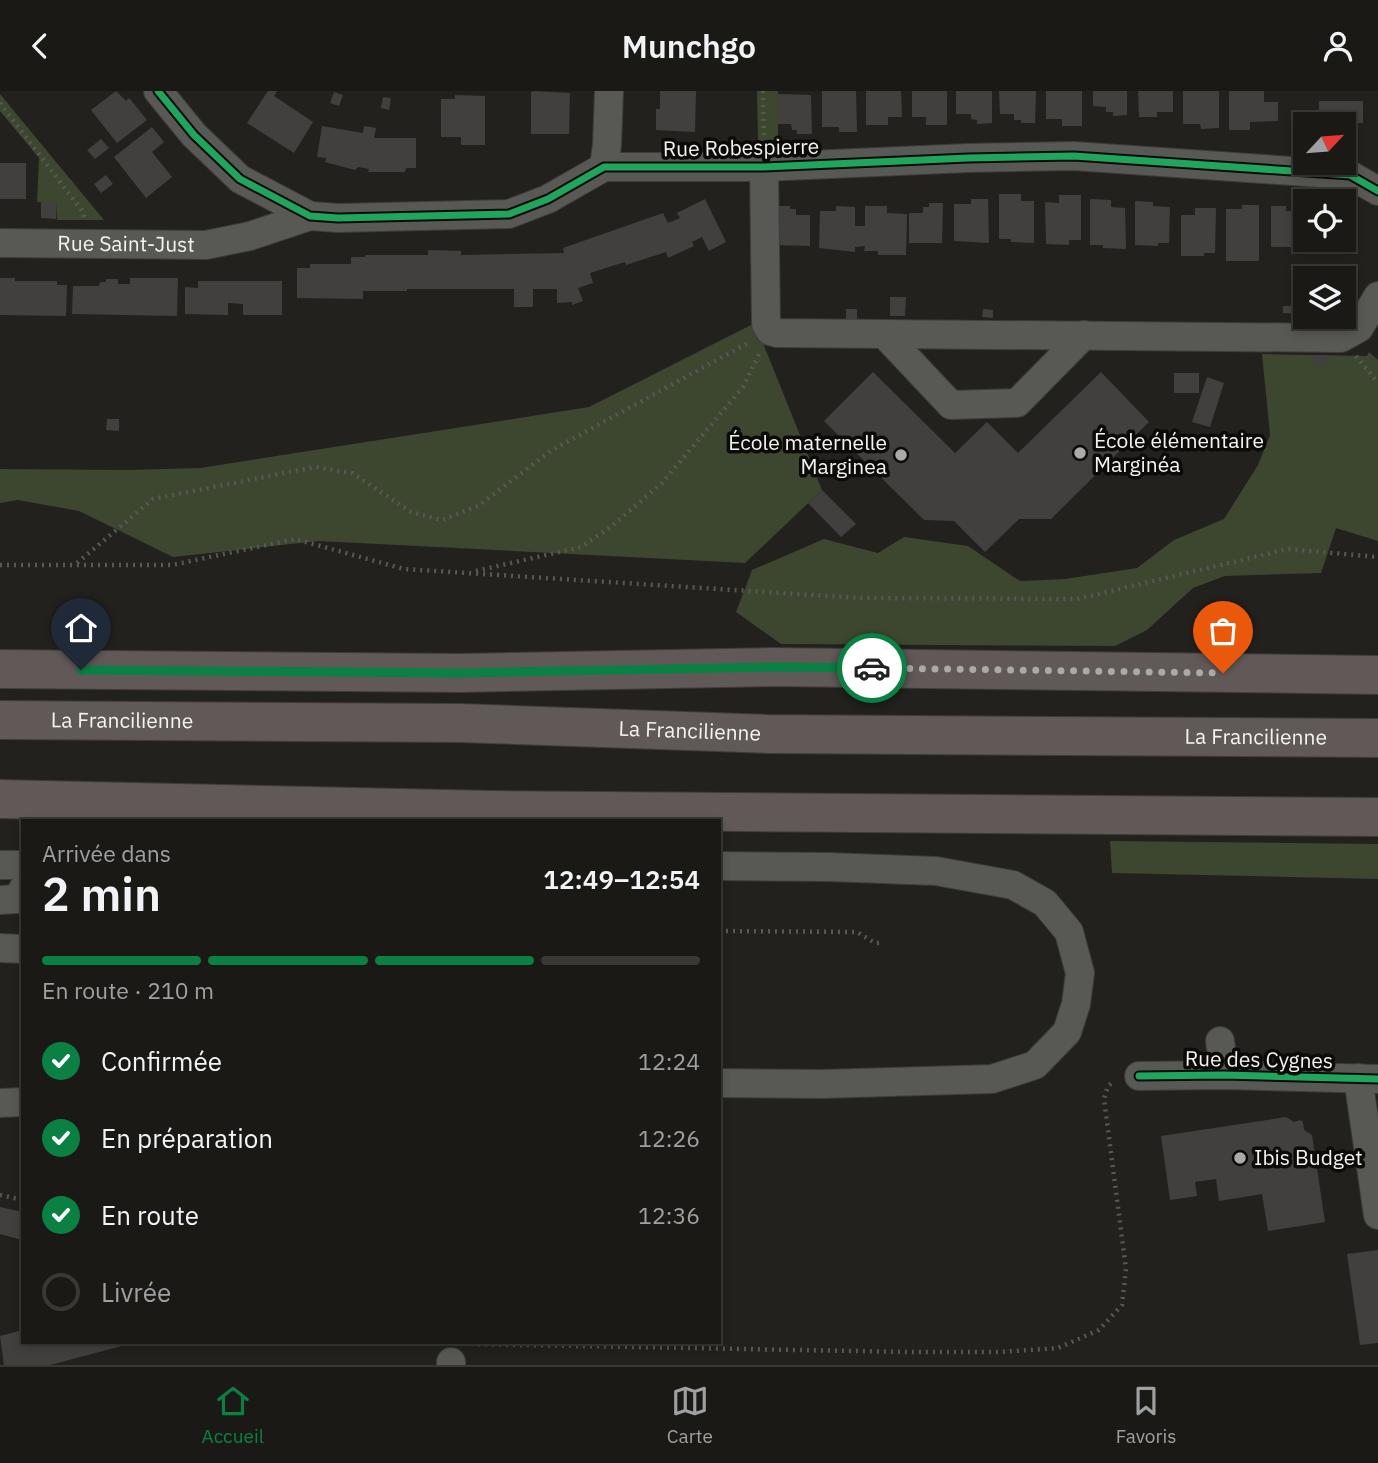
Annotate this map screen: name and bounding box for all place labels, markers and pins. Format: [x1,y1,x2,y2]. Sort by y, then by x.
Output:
place label: École élémentaire Marginéa [1094,426,1264,478]
place label: École maternelle Marginea [728,428,887,480]
marker: École élémentaire Marginéa [1072,445,1088,461]
marker: École maternelle Marginea [893,447,909,463]
pin [51,598,111,670]
pin [1193,601,1253,673]
place label: Ibis Budget [1254,1143,1363,1171]
marker: Ibis Budget [1232,1150,1248,1166]

